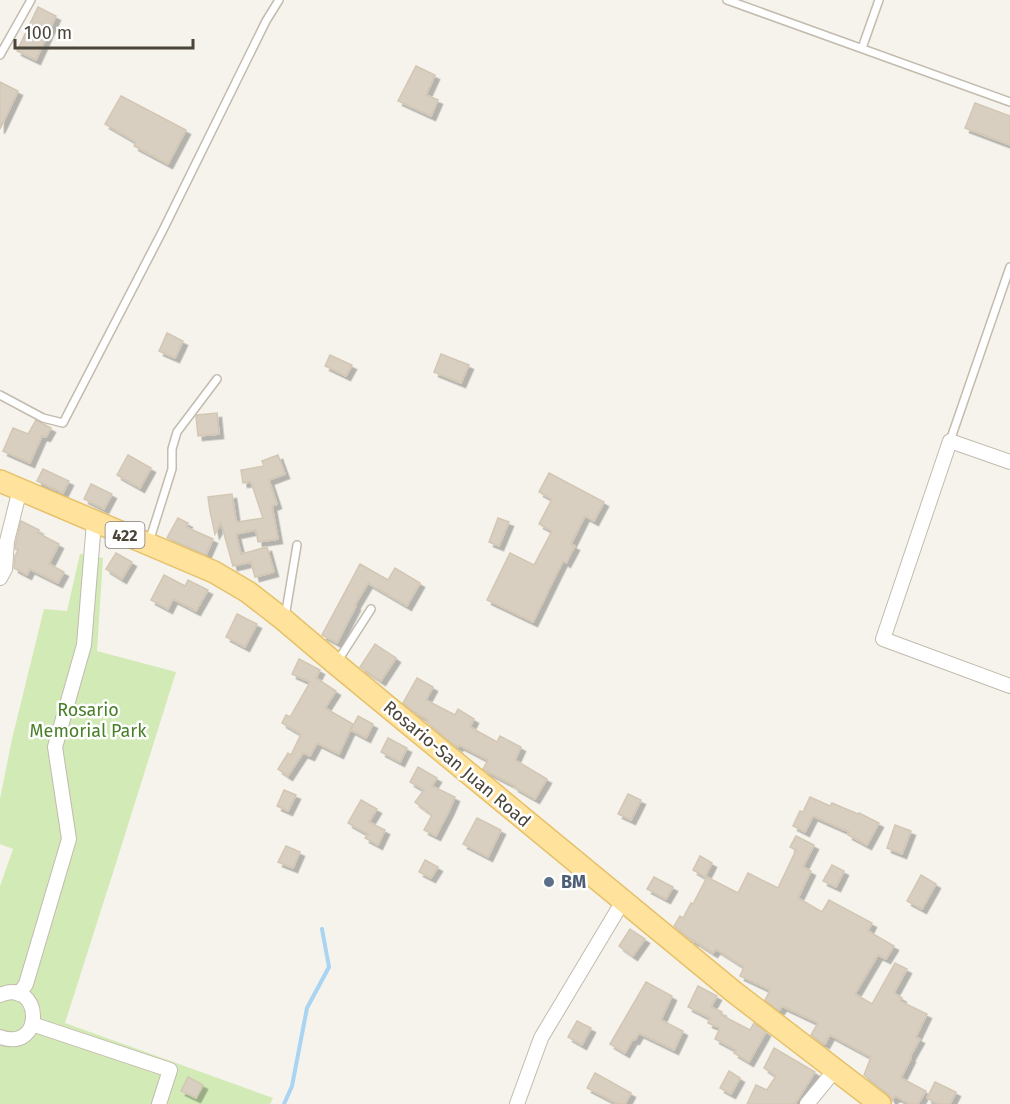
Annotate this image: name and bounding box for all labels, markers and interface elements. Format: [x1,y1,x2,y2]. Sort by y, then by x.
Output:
scale bar [15,12,194,50]
text: 100 m [24,22,72,44]
road number: 422 [106,522,144,548]
street label: Rosario-San Juan Road [379,696,535,832]
park label: Rosario Memorial Park [30,699,147,742]
place label: BM [561,871,586,893]
marker: BM [542,875,556,889]

